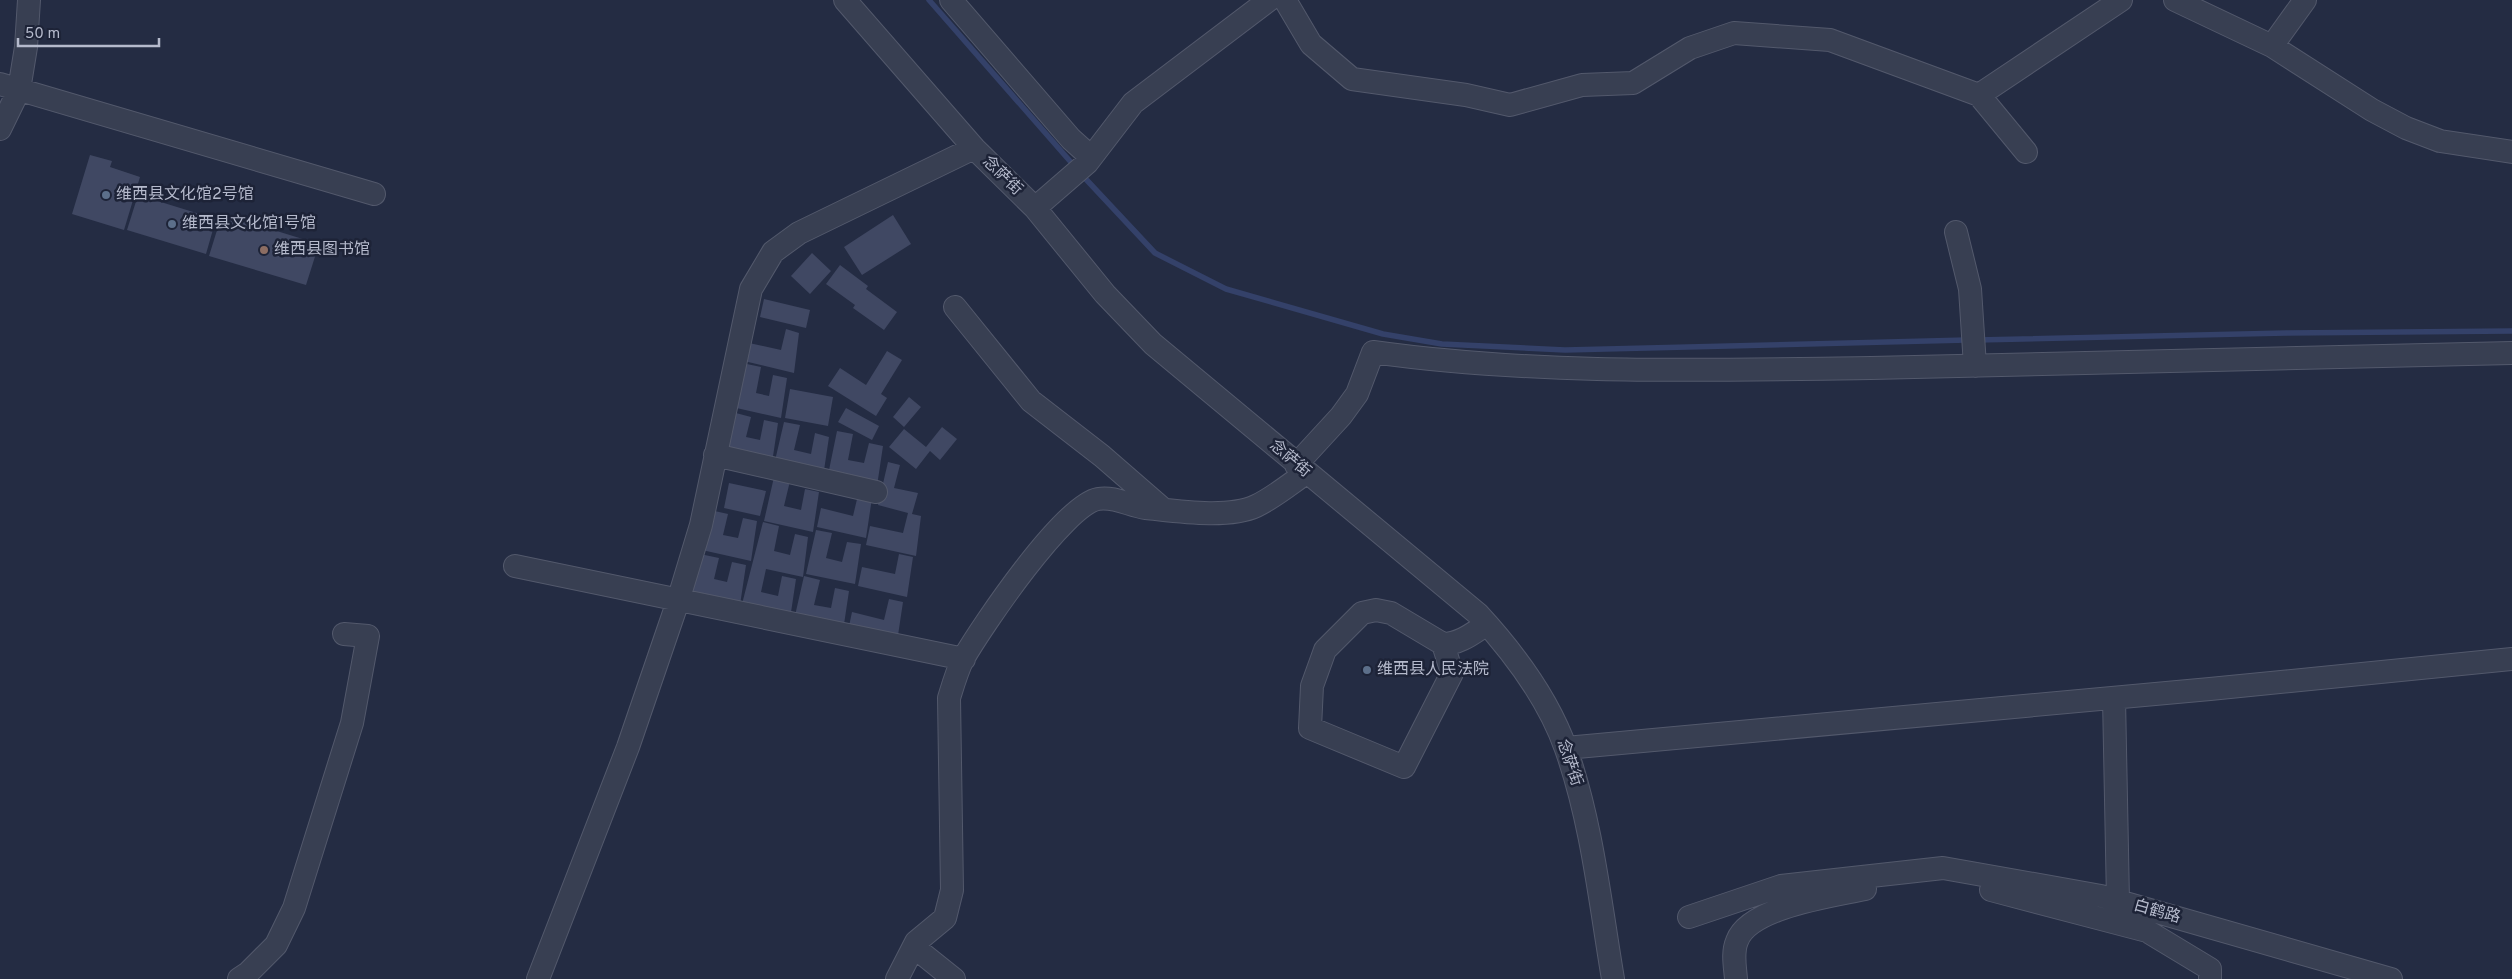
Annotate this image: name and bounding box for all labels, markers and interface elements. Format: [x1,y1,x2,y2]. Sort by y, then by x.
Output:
scale bar [18,15,159,47]
text: 50 m [25,25,60,44]
street label: 念萨街 [978,152,1026,200]
place label: 维西县文化馆2号馆 [116,185,254,205]
marker: 维西县文化馆2号馆 [100,189,112,201]
place label: 维西县文化馆1号馆 [182,214,316,234]
marker: 维西县文化馆1号馆 [166,218,178,230]
place label: 维西县图书馆 [274,240,370,260]
marker: 维西县图书馆 [258,244,270,256]
street label: 念萨街 [1265,436,1315,482]
place label: 维西县人民法院 [1377,660,1489,680]
marker: 维西县人民法院 [1361,664,1373,676]
street label: 念萨街 [1552,737,1586,789]
street label: 白鹤路 [2131,896,2183,928]

